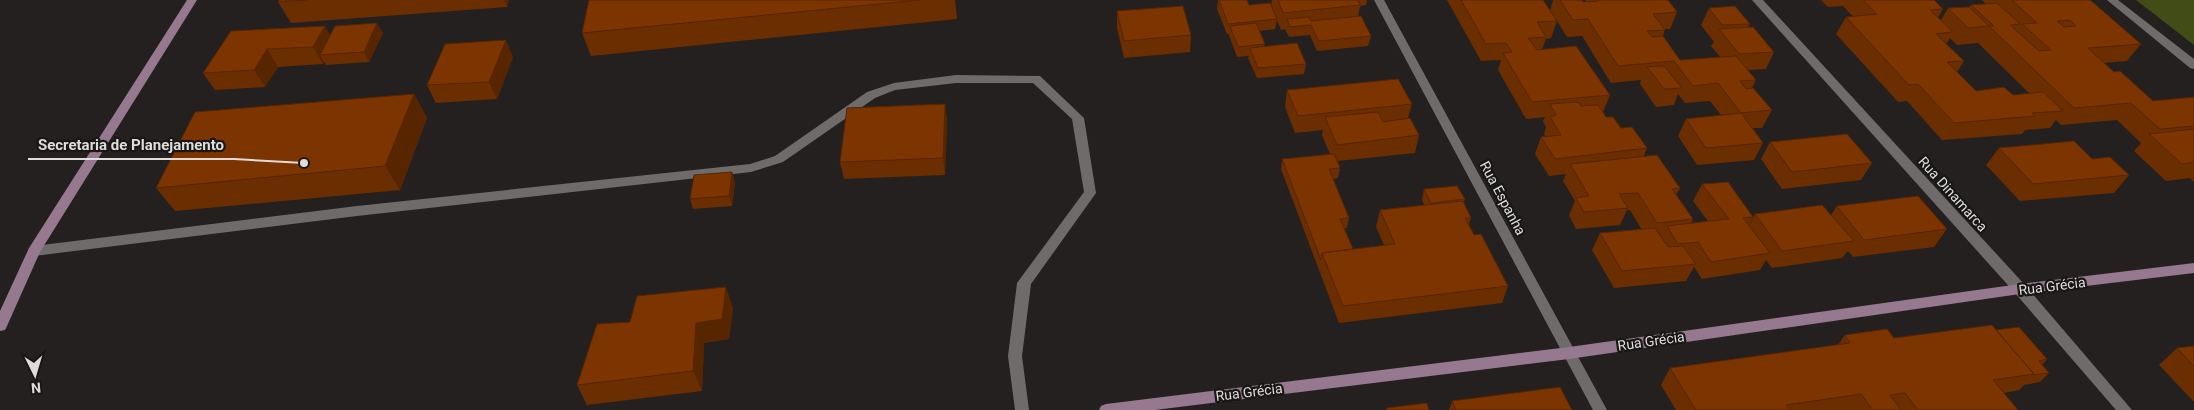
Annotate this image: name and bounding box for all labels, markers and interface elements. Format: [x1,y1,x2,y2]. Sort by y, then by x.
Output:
callout: Secretaria de Planejamento [28,129,234,159]
text: Secretaria de Planejamento [38,136,224,154]
street label: Rua Dinamarca [1915,153,1991,235]
street label: Rua Espanha [1477,158,1529,238]
street label: Rua Grécia [2018,274,2086,298]
street label: Rua Grécia [1617,328,1685,354]
north arrow [10,350,60,400]
text: N [31,380,42,396]
street label: Rua Grécia [1215,380,1283,404]

